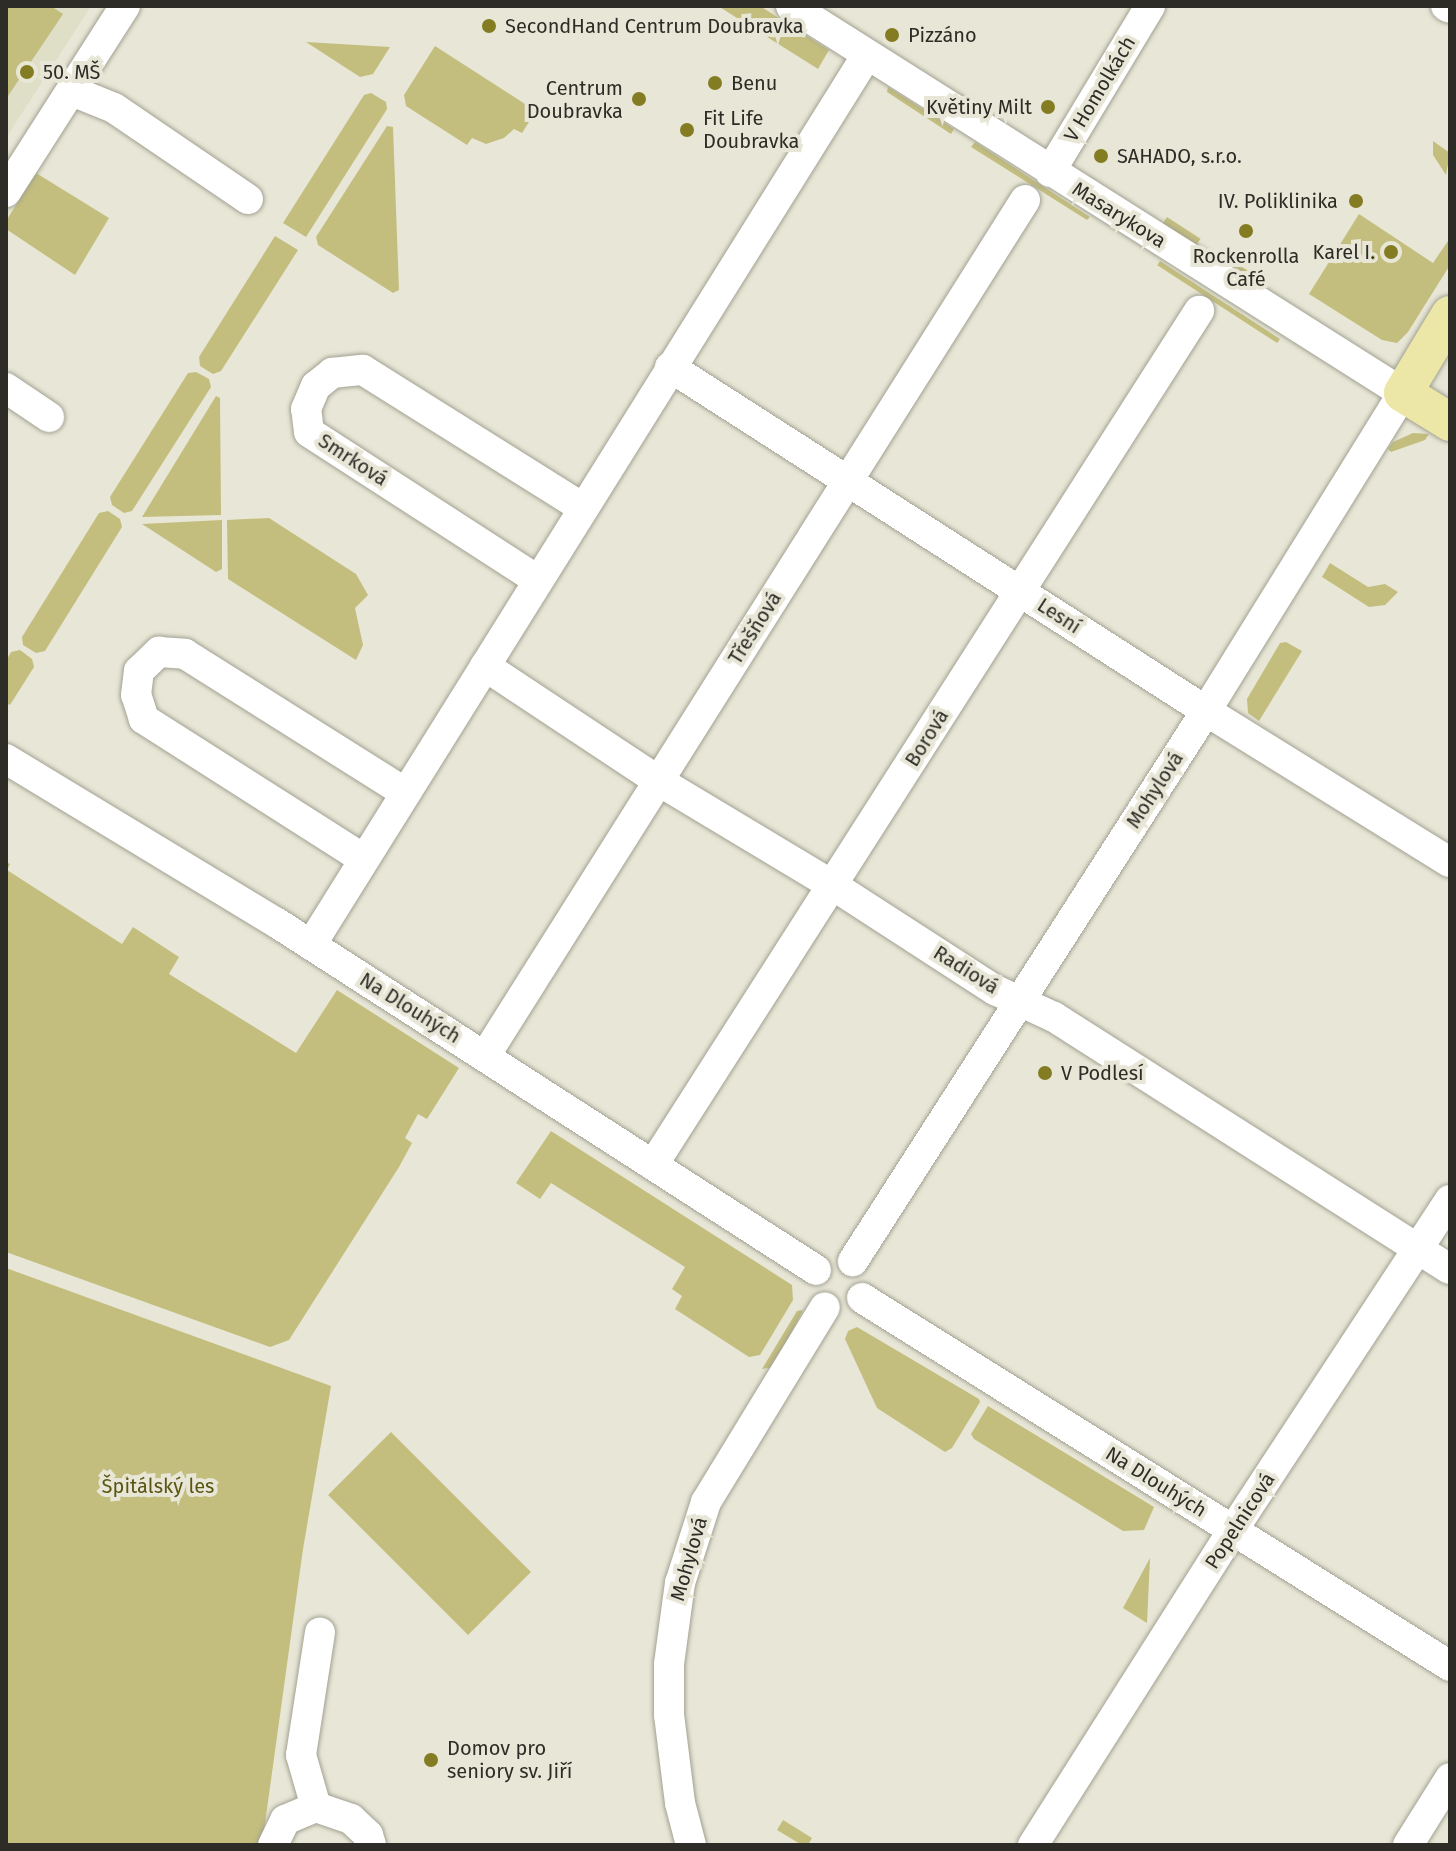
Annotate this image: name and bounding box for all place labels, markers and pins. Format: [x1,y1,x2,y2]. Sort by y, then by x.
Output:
place label: SecondHand Centrum Doubravka [505,14,804,38]
marker: SecondHand Centrum Doubravka [480,17,498,35]
place label: Pizzáno [908,23,977,47]
marker: Pizzáno [883,26,901,44]
place label: 50. MŠ [43,60,100,84]
marker: 50. MŠ [18,63,36,81]
place label: Benu [731,71,777,95]
marker: Benu [706,74,724,92]
place label: Centrum Doubravka [527,76,623,123]
marker: Centrum Doubravka [630,90,648,108]
place label: Květiny Milt [926,95,1032,119]
marker: Květiny Milt [1039,98,1057,116]
place label: Fit Life Doubravka [703,106,799,153]
marker: Fit Life Doubravka [678,121,696,139]
place label: SAHADO, s.r.o. [1117,144,1242,168]
marker: SAHADO, s.r.o. [1092,147,1110,165]
place label: IV. Poliklinika [1218,189,1338,213]
marker: IV. Poliklinika [1345,190,1367,212]
marker: Rockenrolla Café [1237,222,1255,240]
place label: Karel I. [1313,240,1375,264]
marker: Karel I. [1382,243,1400,261]
place label: Rockenrolla Café [1192,244,1300,291]
place label: V Podlesí [1061,1061,1144,1085]
marker: V Podlesí [1036,1064,1054,1082]
place label: Domov pro seniory sv. Jiří [447,1736,572,1783]
marker: Domov pro seniory sv. Jiří [422,1751,440,1769]

